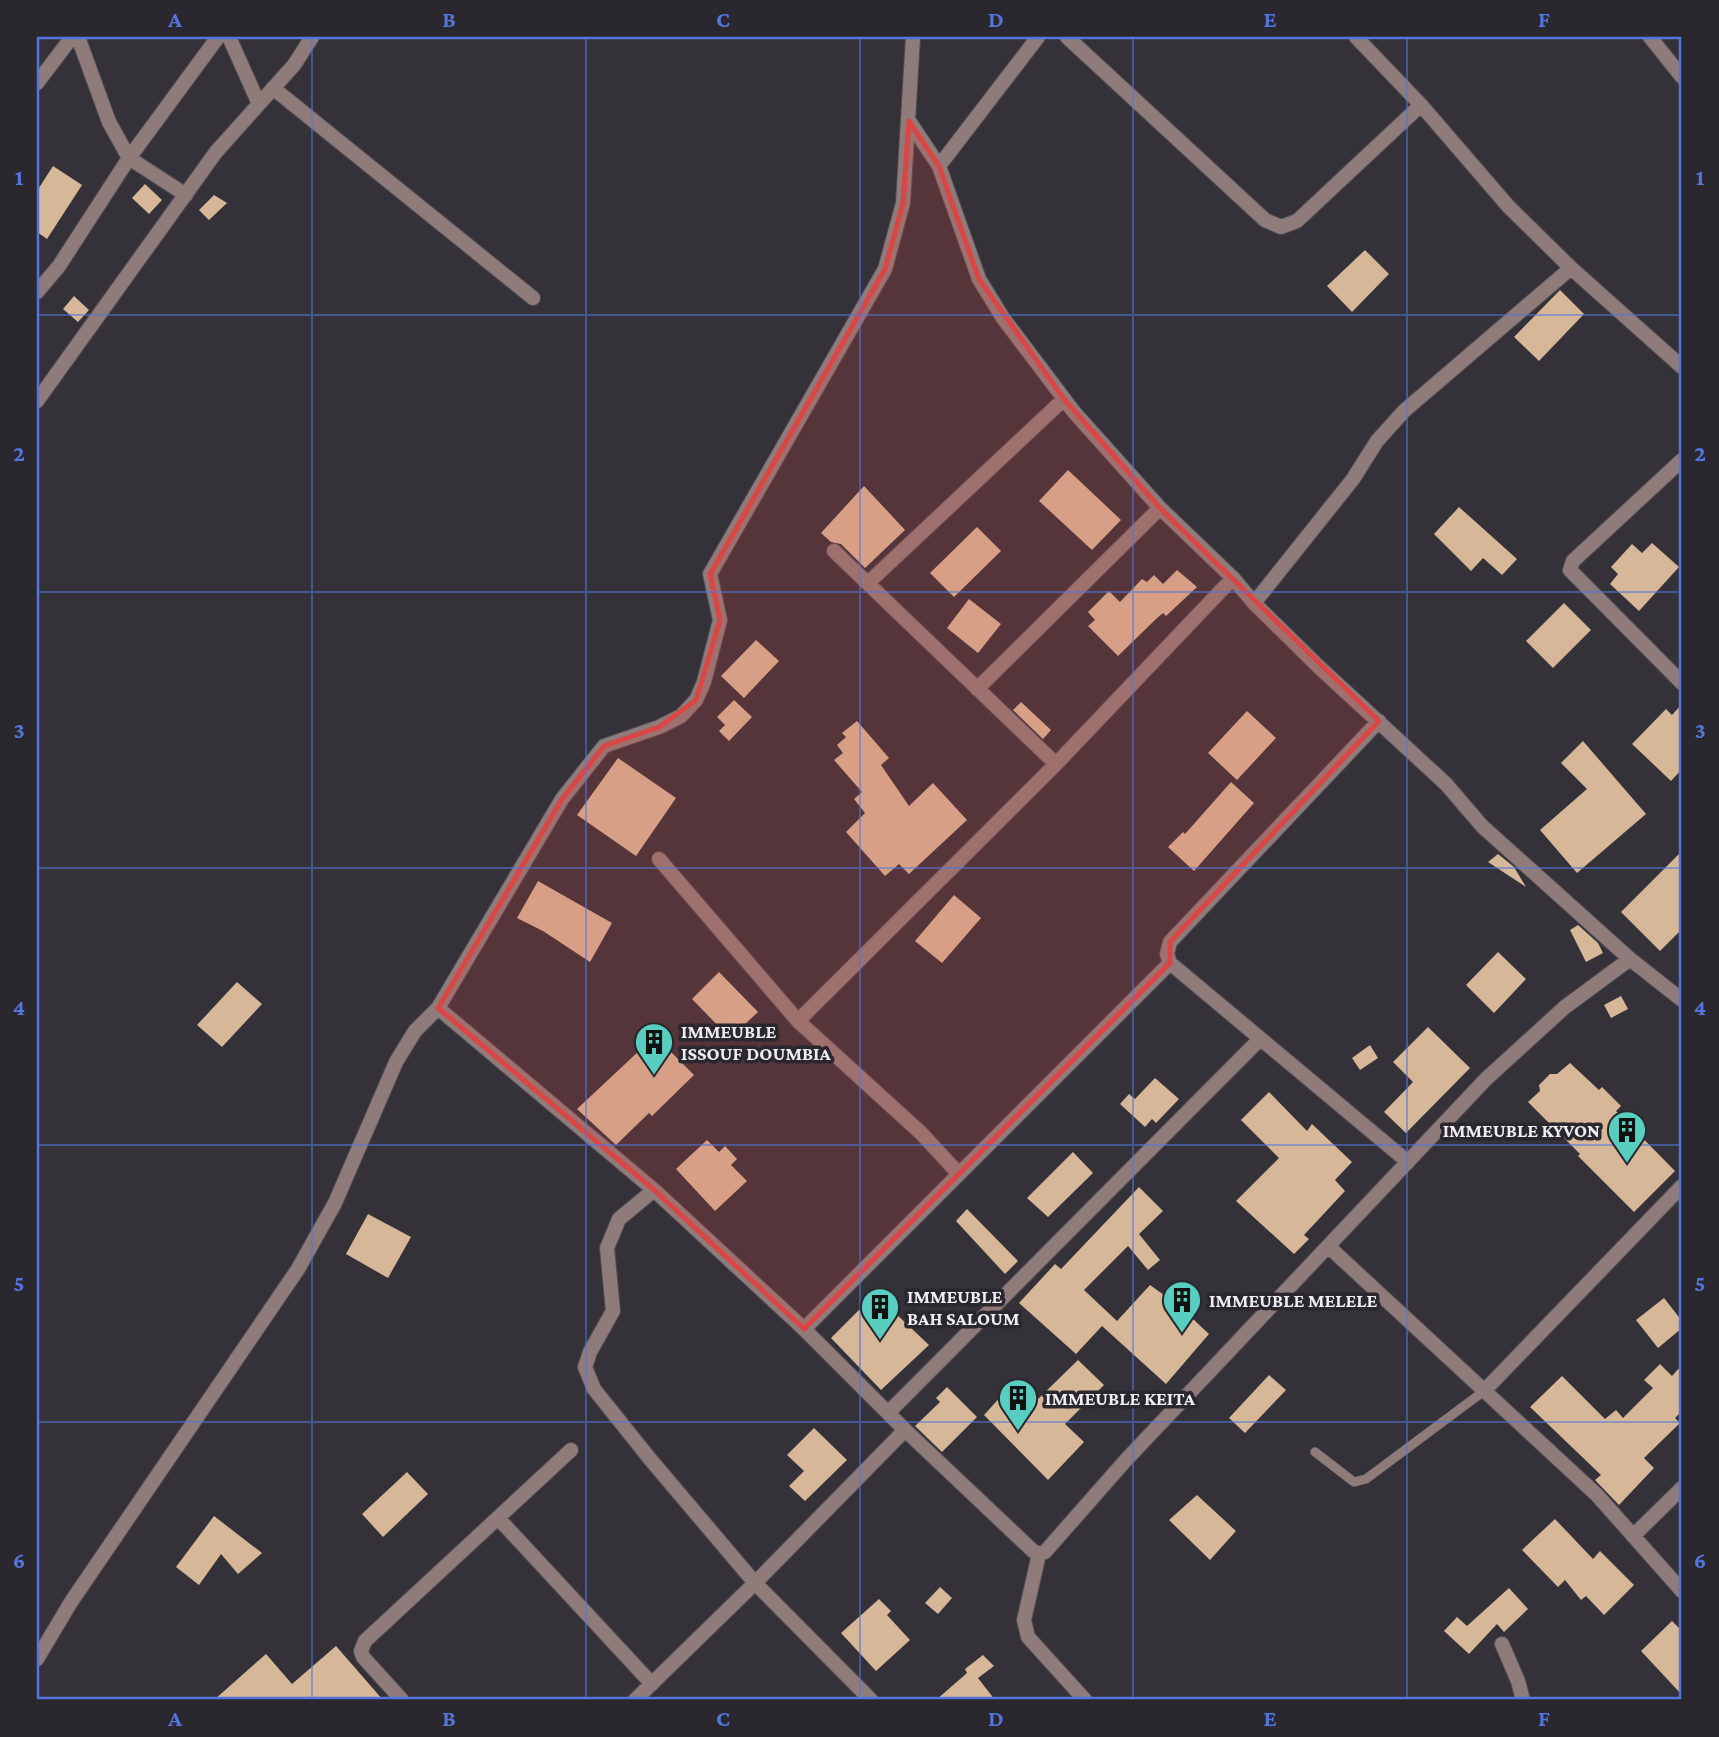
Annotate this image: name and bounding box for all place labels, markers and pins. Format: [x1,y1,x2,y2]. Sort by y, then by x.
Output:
building icon: IMMEUBLE ISSOUF DOUMBIA [633,1021,675,1076]
place label: IMMEUBLE ISSOUF DOUMBIA [681,1021,832,1064]
building icon: IMMEUBLE KYVON [1606,1109,1648,1164]
place label: IMMEUBLE KYVON [1443,1120,1600,1141]
building icon: IMMEUBLE MELELE [1161,1279,1203,1334]
building icon: IMMEUBLE BAH SALOUM [859,1286,901,1341]
place label: IMMEUBLE BAH SALOUM [907,1286,1020,1329]
place label: IMMEUBLE MELELE [1209,1290,1378,1311]
building icon: IMMEUBLE KEITA [997,1377,1039,1432]
place label: IMMEUBLE KEITA [1045,1388,1196,1409]

